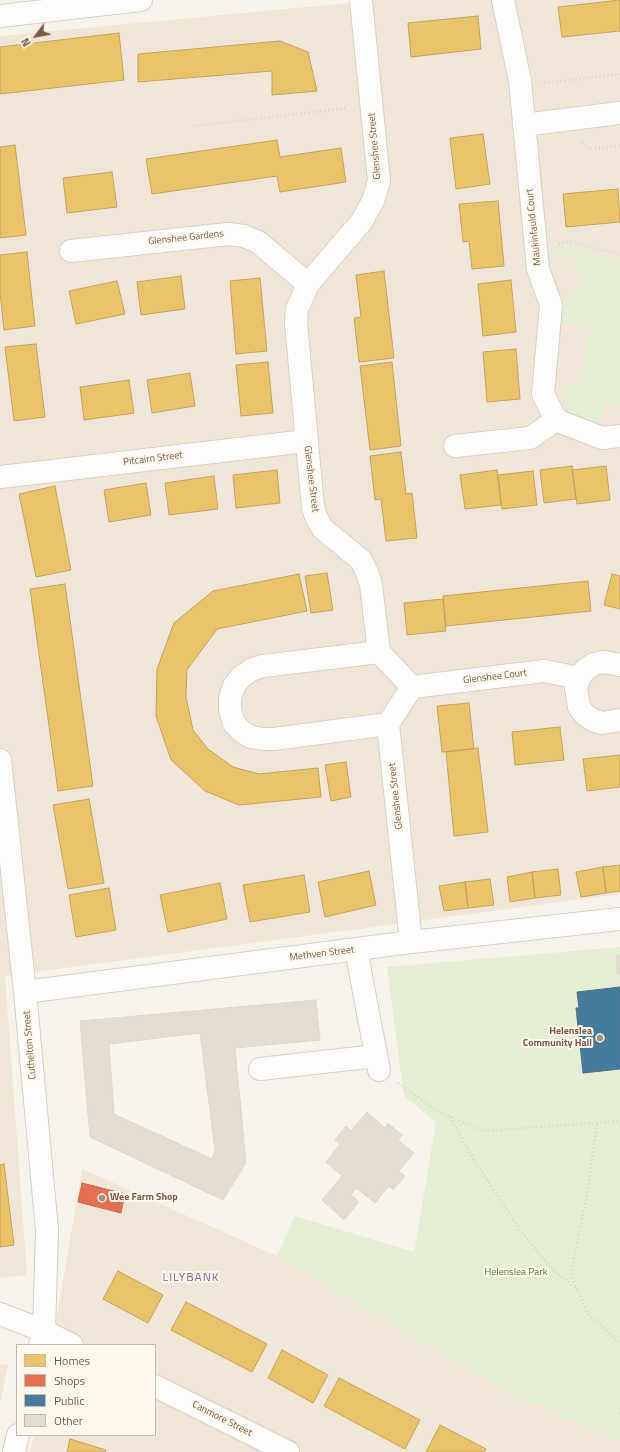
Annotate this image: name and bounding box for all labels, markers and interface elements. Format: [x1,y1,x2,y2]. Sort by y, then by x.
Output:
north arrow [16,16,56,56]
text: N [17,35,35,50]
street label: Glenshee Street [366,112,384,180]
street label: Maukinfauld Court [524,188,544,266]
street label: Glenshee Gardens [148,228,224,248]
street label: Glenshee Street [301,445,321,513]
street label: Pitcairn Street [122,449,184,469]
street label: Glenshee Court [462,667,528,687]
street label: Glenshee Street [387,762,405,830]
street label: Methven Street [289,944,355,964]
street label: Cuthelton Street [21,1010,39,1080]
place label: Helenslea Community Hall [523,1026,592,1050]
marker: Helenslea Community Hall [595,1033,605,1043]
place label: Wee Farm Shop [110,1192,178,1204]
marker: Wee Farm Shop [97,1193,107,1203]
park label: Helenslea Park [485,1267,547,1279]
district label: LILYBANK [162,1271,220,1285]
legend [16,1344,156,1436]
text: Homes [54,1351,90,1370]
text: Shops [54,1371,85,1390]
text: Public [54,1391,84,1410]
street label: Canmore Street [190,1399,254,1439]
text: Other [54,1411,83,1430]

